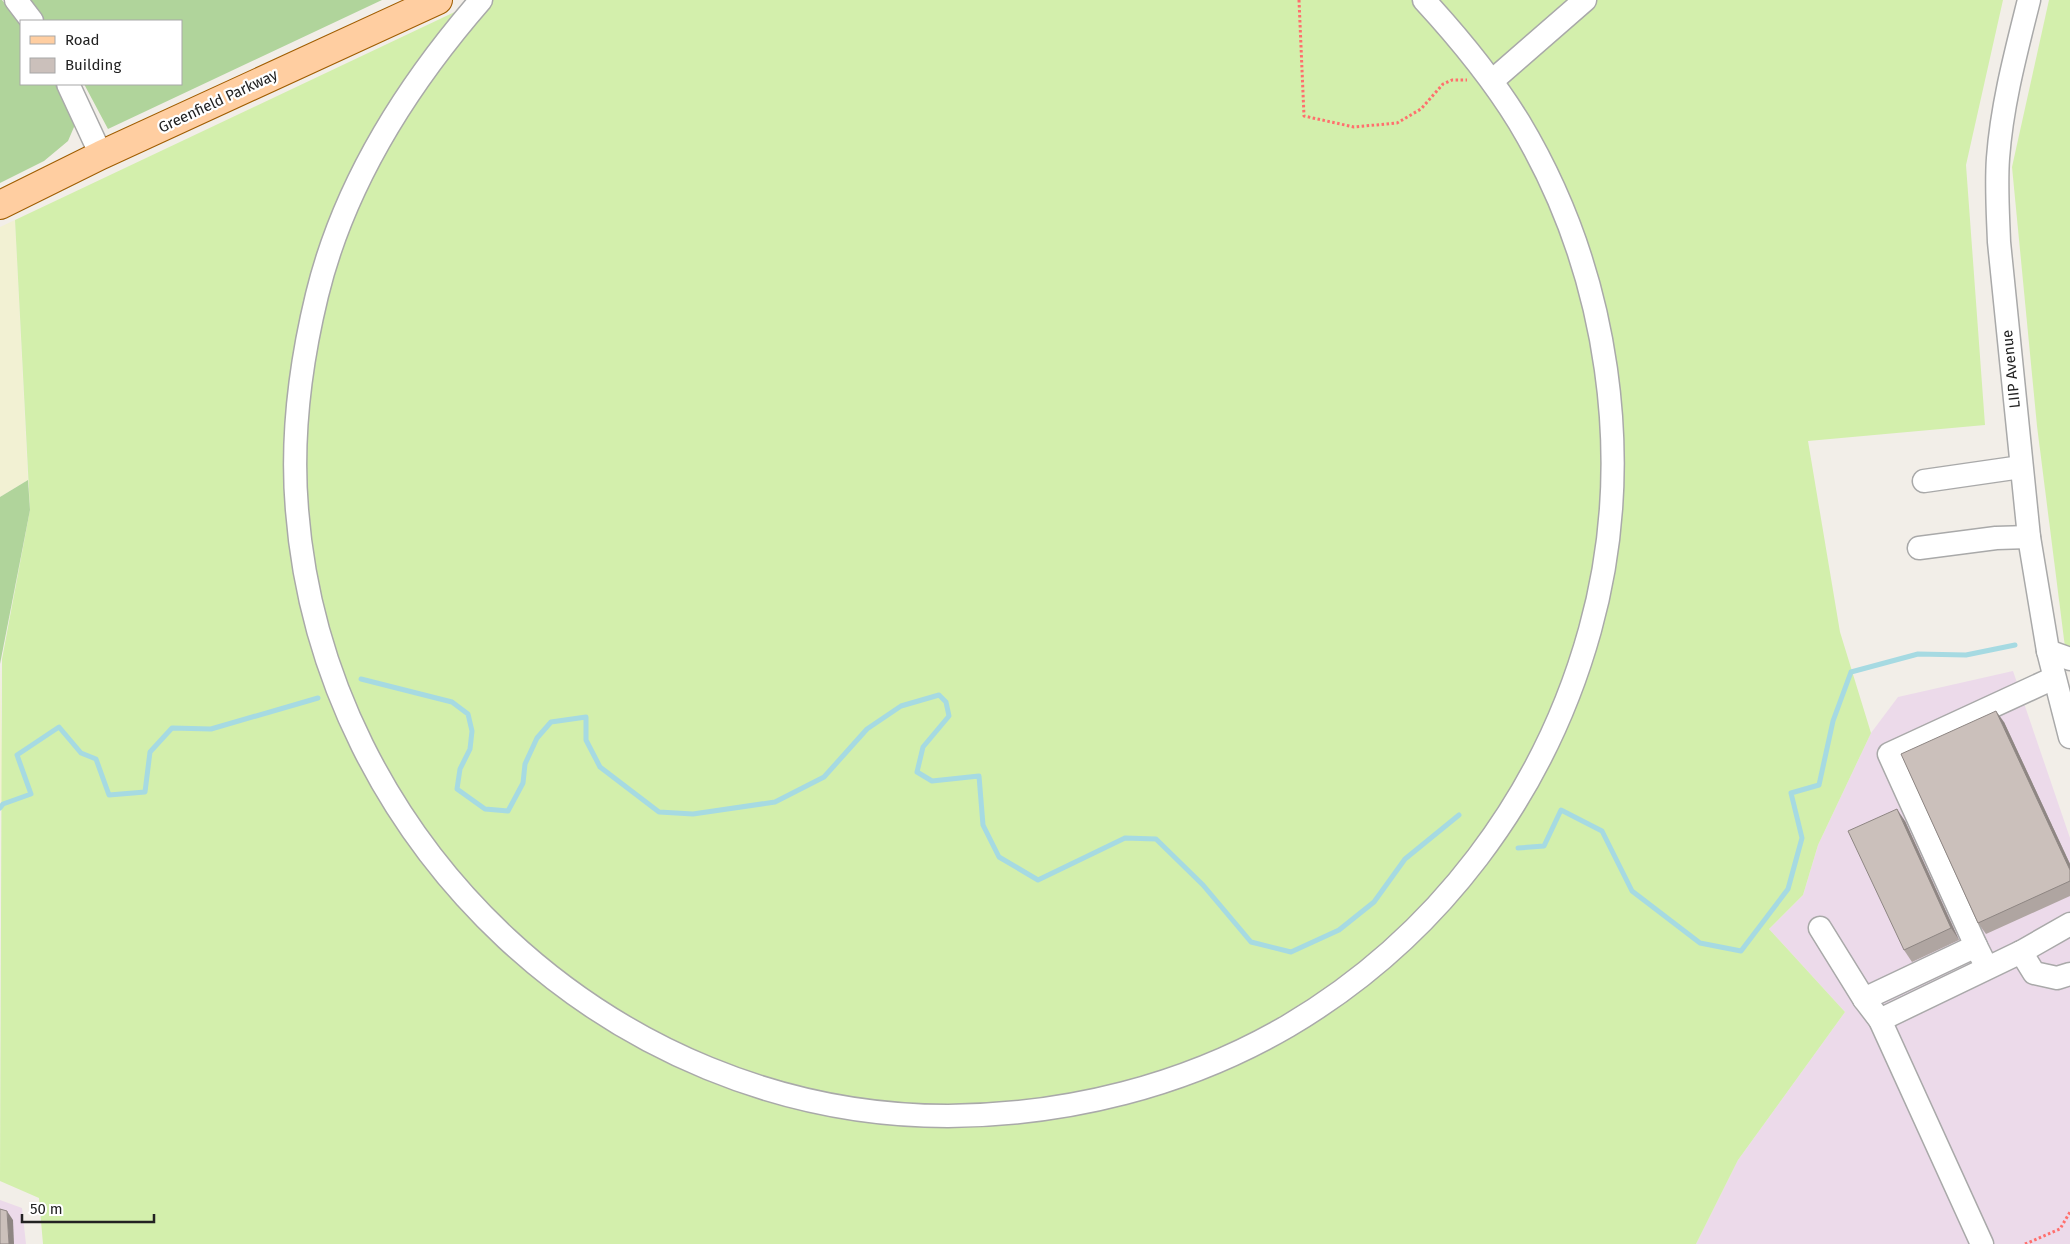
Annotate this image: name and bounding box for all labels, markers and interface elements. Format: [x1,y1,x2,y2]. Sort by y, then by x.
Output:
legend [20,20,182,85]
text: Road [65,31,100,49]
text: Building [65,56,121,74]
street label: Greenfield Parkway [156,65,281,137]
street label: LIIP Avenue [1998,329,2024,409]
scale bar [22,1192,155,1224]
text: 50 m [30,1200,63,1218]

